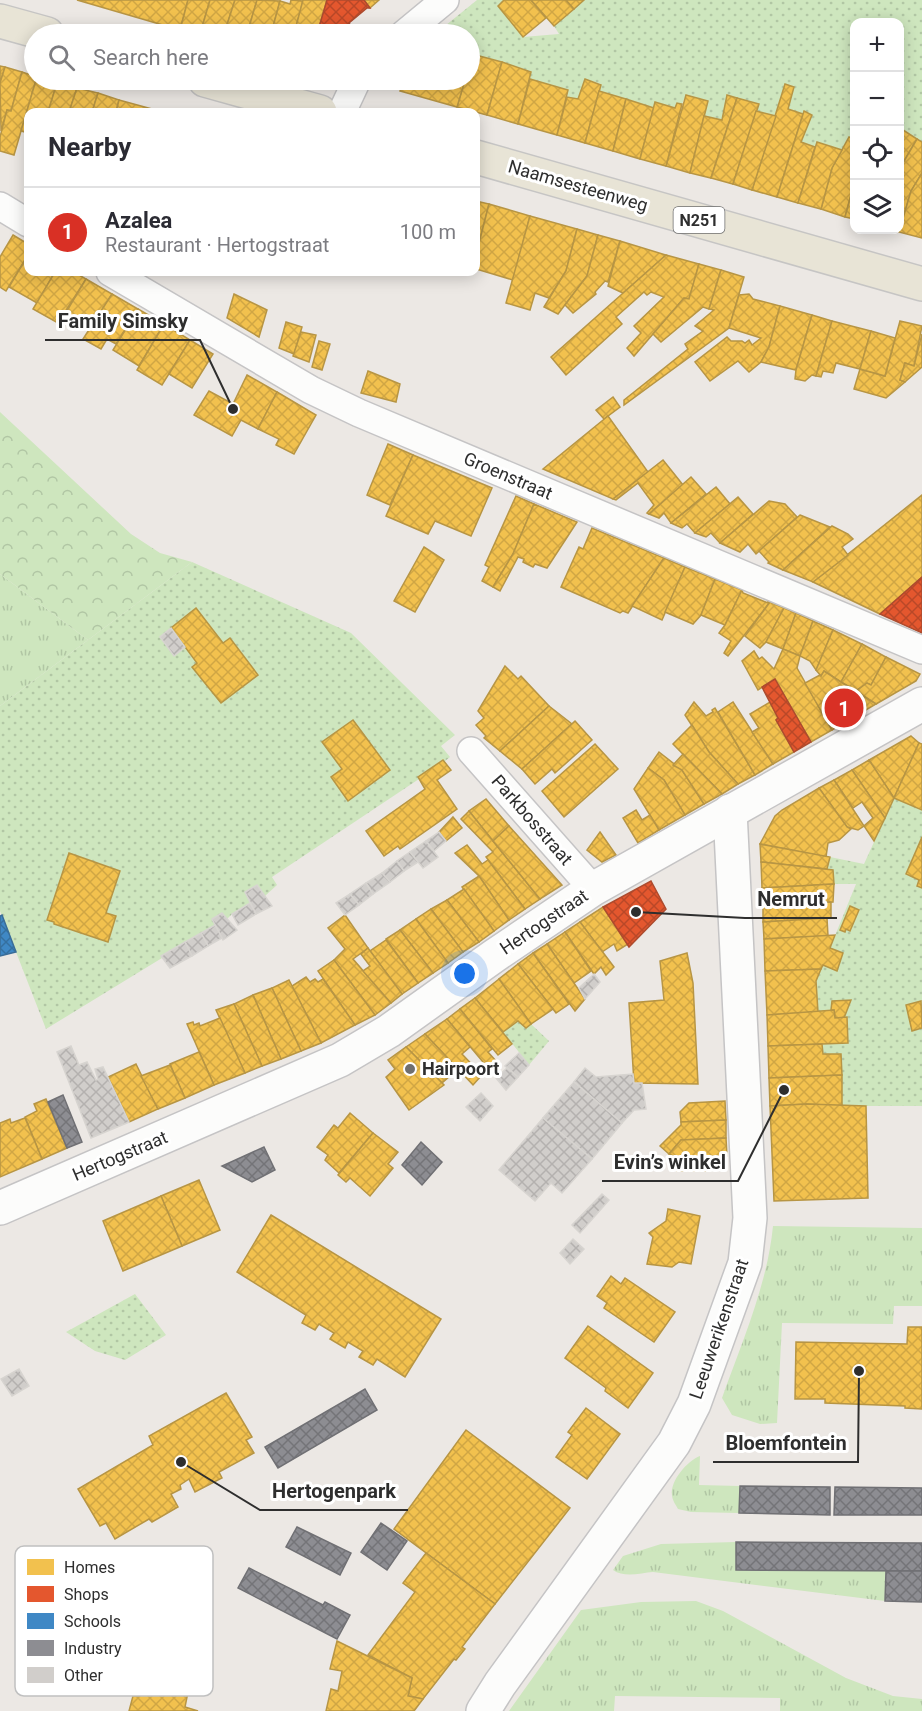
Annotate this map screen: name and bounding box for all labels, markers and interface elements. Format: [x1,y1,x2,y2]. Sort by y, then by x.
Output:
map controls [850,18,904,234]
button: + [850,18,904,72]
search box [24,24,480,90]
icon: search [45,41,78,74]
text: Search here [93,45,209,70]
button: − [850,72,904,126]
button: locate [850,126,904,180]
text: Nearby [48,132,131,162]
street label: Naamsesteenweg [506,156,650,216]
button: layers [850,180,904,234]
road number: N251 [674,207,724,233]
text: Azalea [105,208,172,233]
text: 1 [62,220,73,244]
text: 100 m [400,220,456,244]
text: Restaurant · Hertogstraat [105,233,329,257]
callout: Family Simsky [45,302,200,340]
text: Family Simsky [58,309,189,333]
street label: Groenstraat [461,447,556,504]
pin: 1 [824,686,864,730]
street label: Parkbosstraat [488,770,577,869]
callout: Nemrut [745,880,837,918]
street label: Hertogstraat [496,884,592,959]
text: Nemrut [757,887,825,911]
your location [450,959,479,988]
place label: Hairpoort [422,1058,499,1079]
marker: Hairpoort [403,1062,417,1076]
street label: Hertogstraat [69,1126,171,1185]
callout: Evin’s winkel [602,1143,738,1181]
text: Evin’s winkel [614,1150,726,1174]
street label: Leeuwerikenstraat [685,1256,752,1402]
callout: Bloemfontein [713,1424,858,1462]
text: Bloemfontein [725,1431,847,1455]
callout: Hertogenpark [260,1472,408,1510]
text: Hertogenpark [272,1479,396,1503]
legend [15,1546,213,1696]
text: Homes [64,1558,115,1577]
text: Shops [64,1585,109,1604]
text: Schools [64,1612,121,1631]
text: Industry [64,1639,122,1658]
text: Other [64,1666,104,1685]

